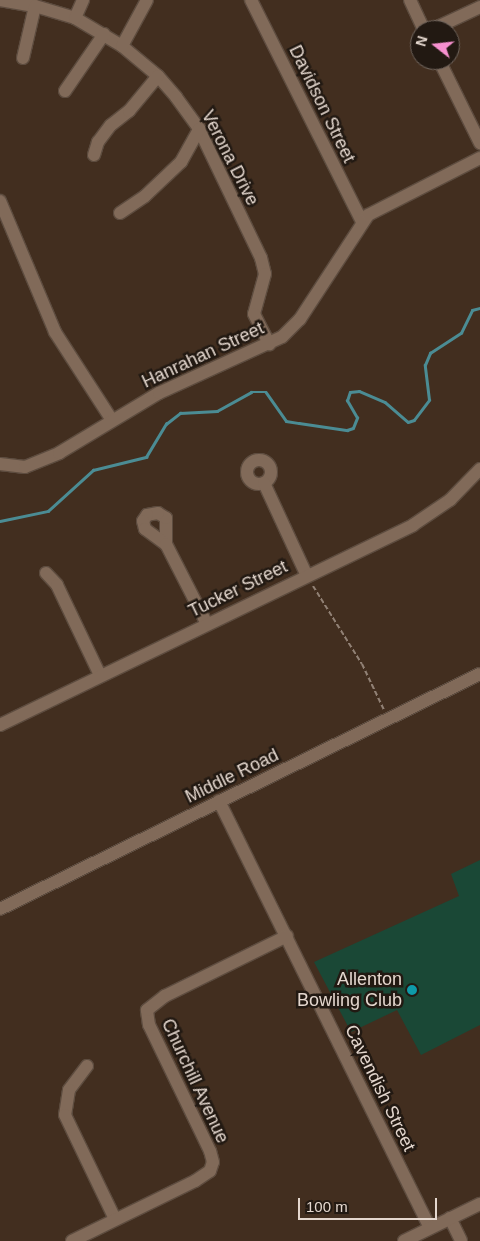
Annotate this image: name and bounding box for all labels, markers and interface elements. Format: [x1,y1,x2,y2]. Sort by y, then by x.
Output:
north arrow [410,20,460,70]
text: N [412,34,431,48]
street label: Davidson Street [284,42,360,166]
street label: Verona Drive [197,107,263,209]
street label: Hanrahan Street [139,317,267,393]
street label: Tucker Street [185,556,291,622]
street label: Middle Road [182,744,282,808]
place label: Allenton Bowling Club [297,969,402,1012]
marker: Allenton Bowling Club [406,984,418,996]
street label: Churchill Avenue [157,1015,233,1147]
street label: Cavendish Street [340,1021,420,1155]
scale bar [300,1188,439,1220]
text: 100 m [306,1198,348,1215]

